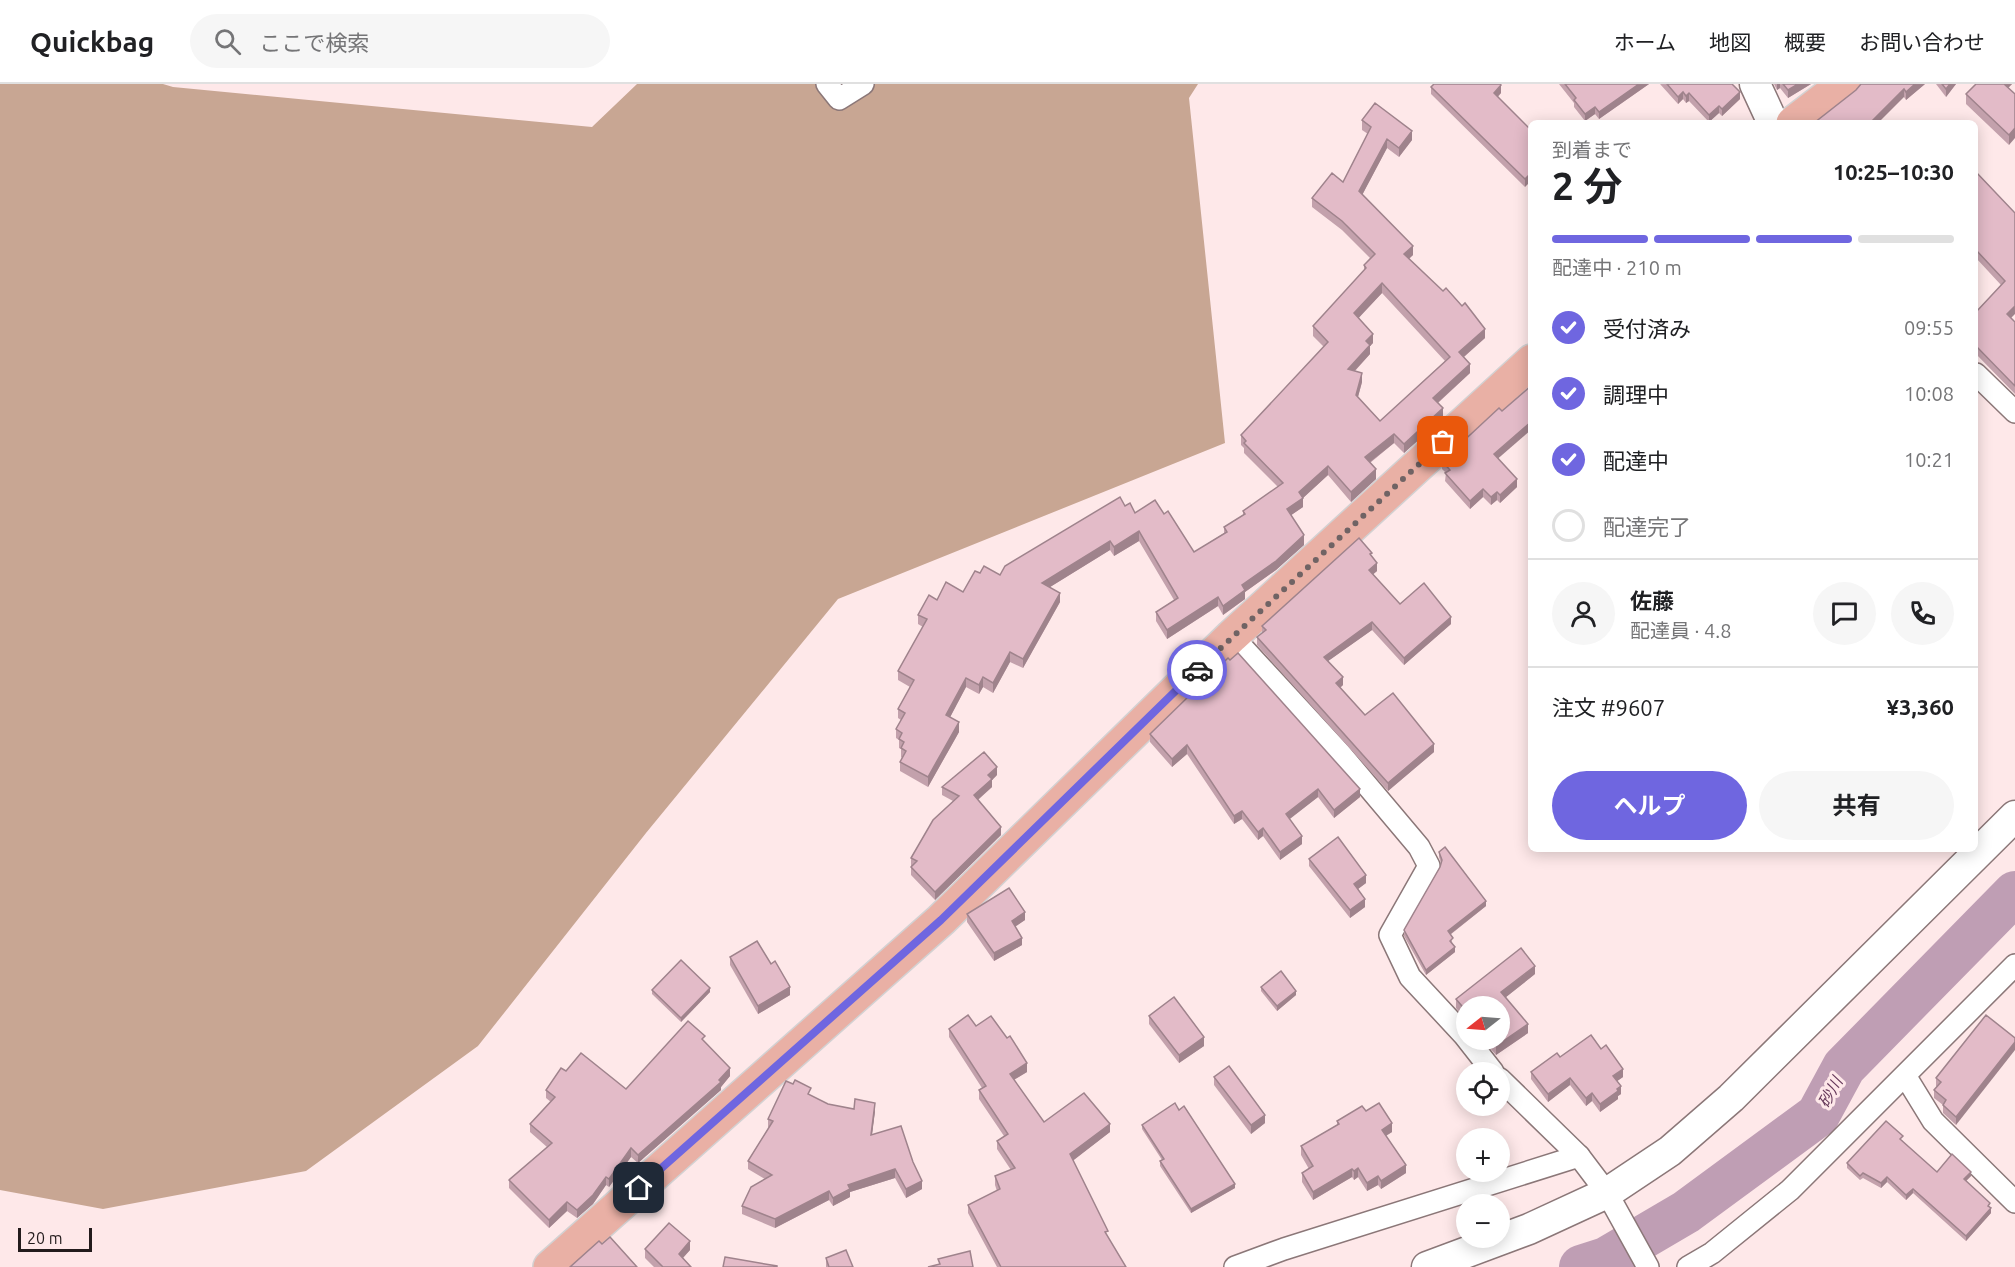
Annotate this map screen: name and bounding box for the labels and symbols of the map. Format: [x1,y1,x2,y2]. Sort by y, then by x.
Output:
pin [1417,416,1468,467]
courier [1167,640,1227,700]
north arrow [1456,996,1510,1050]
water label: 砂川 [1814,1072,1847,1110]
pin [613,1162,664,1213]
scale bar [18,1225,92,1252]

